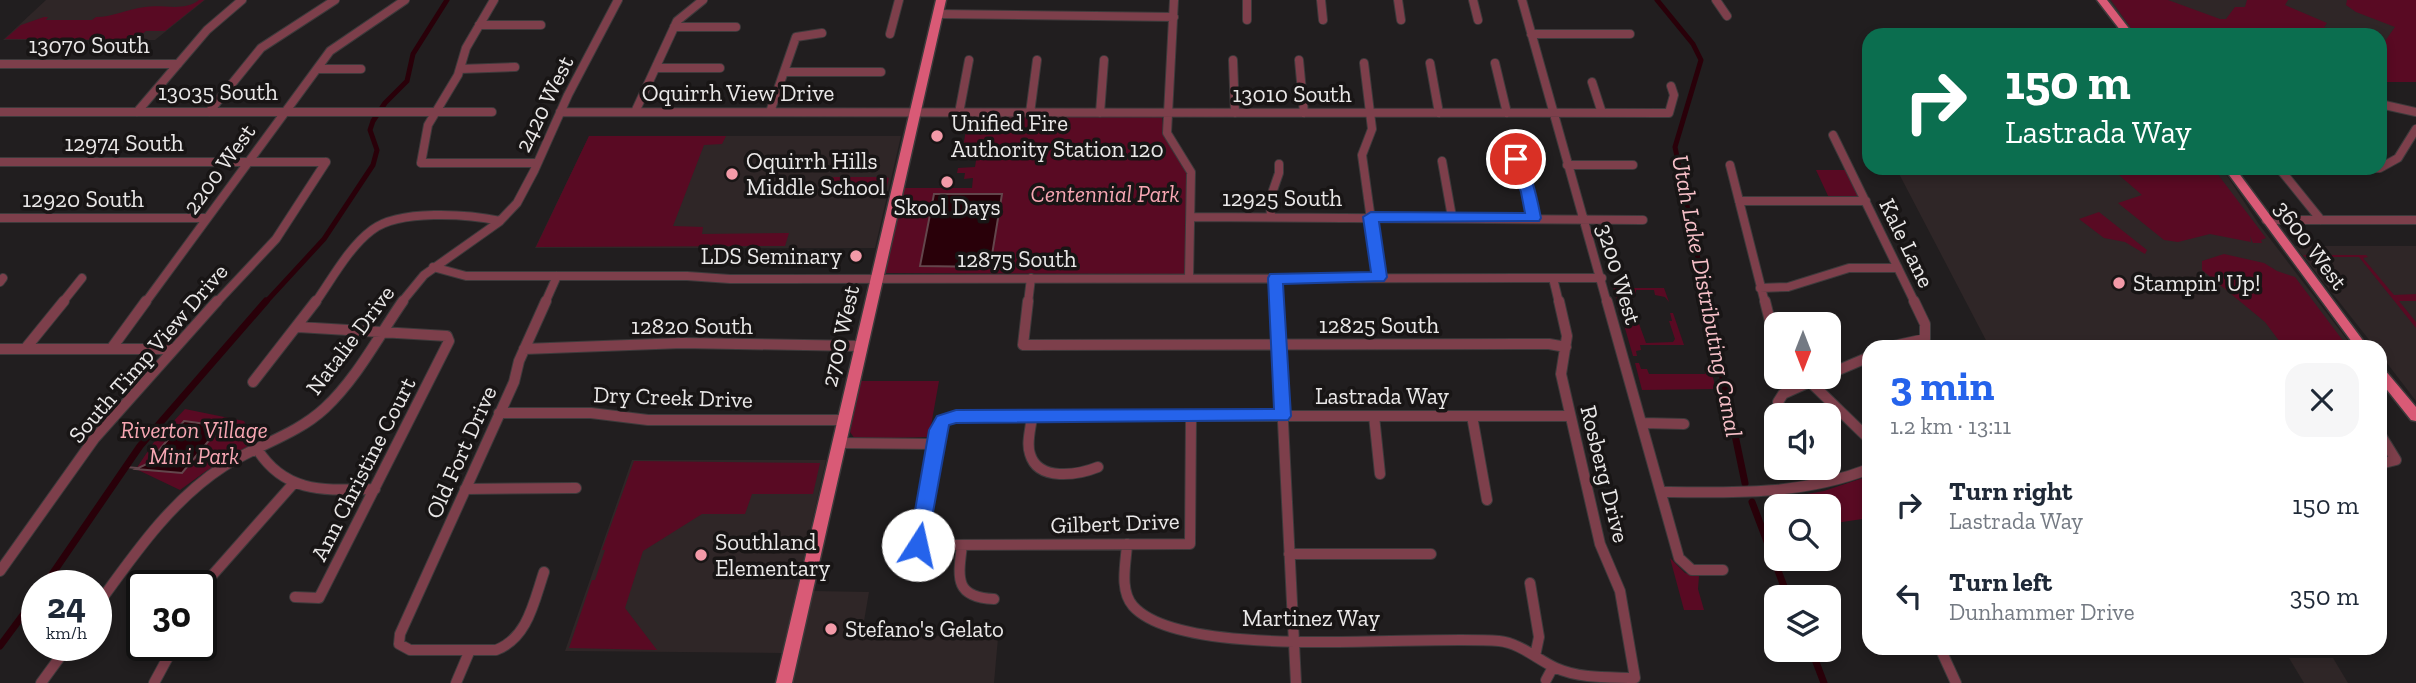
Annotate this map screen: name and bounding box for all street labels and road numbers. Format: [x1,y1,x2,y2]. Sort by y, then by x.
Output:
street label: 13070 South [28,31,150,59]
street label: 2420 West [509,51,580,157]
street label: 13035 South [158,78,278,106]
street label: Oquirrh View Drive [642,79,834,107]
street label: 13010 South [1232,80,1352,108]
street label: 2200 West [177,118,261,220]
street label: 12974 South [64,129,184,157]
street label: 12925 South [1222,184,1342,212]
street label: 12920 South [22,185,144,213]
street label: Kale Lane [1873,194,1941,292]
street label: 3600 West [2268,195,2354,295]
street label: 3200 West [1590,220,1648,328]
street label: 12875 South [957,245,1077,273]
street label: South Timp View Drive [62,258,234,448]
street label: Natalie Drive [300,280,400,400]
street label: 2700 West [815,282,865,390]
street label: 12825 South [1319,311,1439,339]
street label: 12820 South [631,312,753,340]
street label: Ann Christine Court [305,372,422,566]
street label: Dry Creek Drive [593,380,753,414]
street label: Old Fort Drive [419,381,503,523]
street label: Lastrada Way [1315,382,1449,410]
street label: Rosberg Drive [1574,402,1636,546]
street label: Gilbert Drive [1050,507,1180,539]
street label: Martinez Way [1242,604,1380,632]

